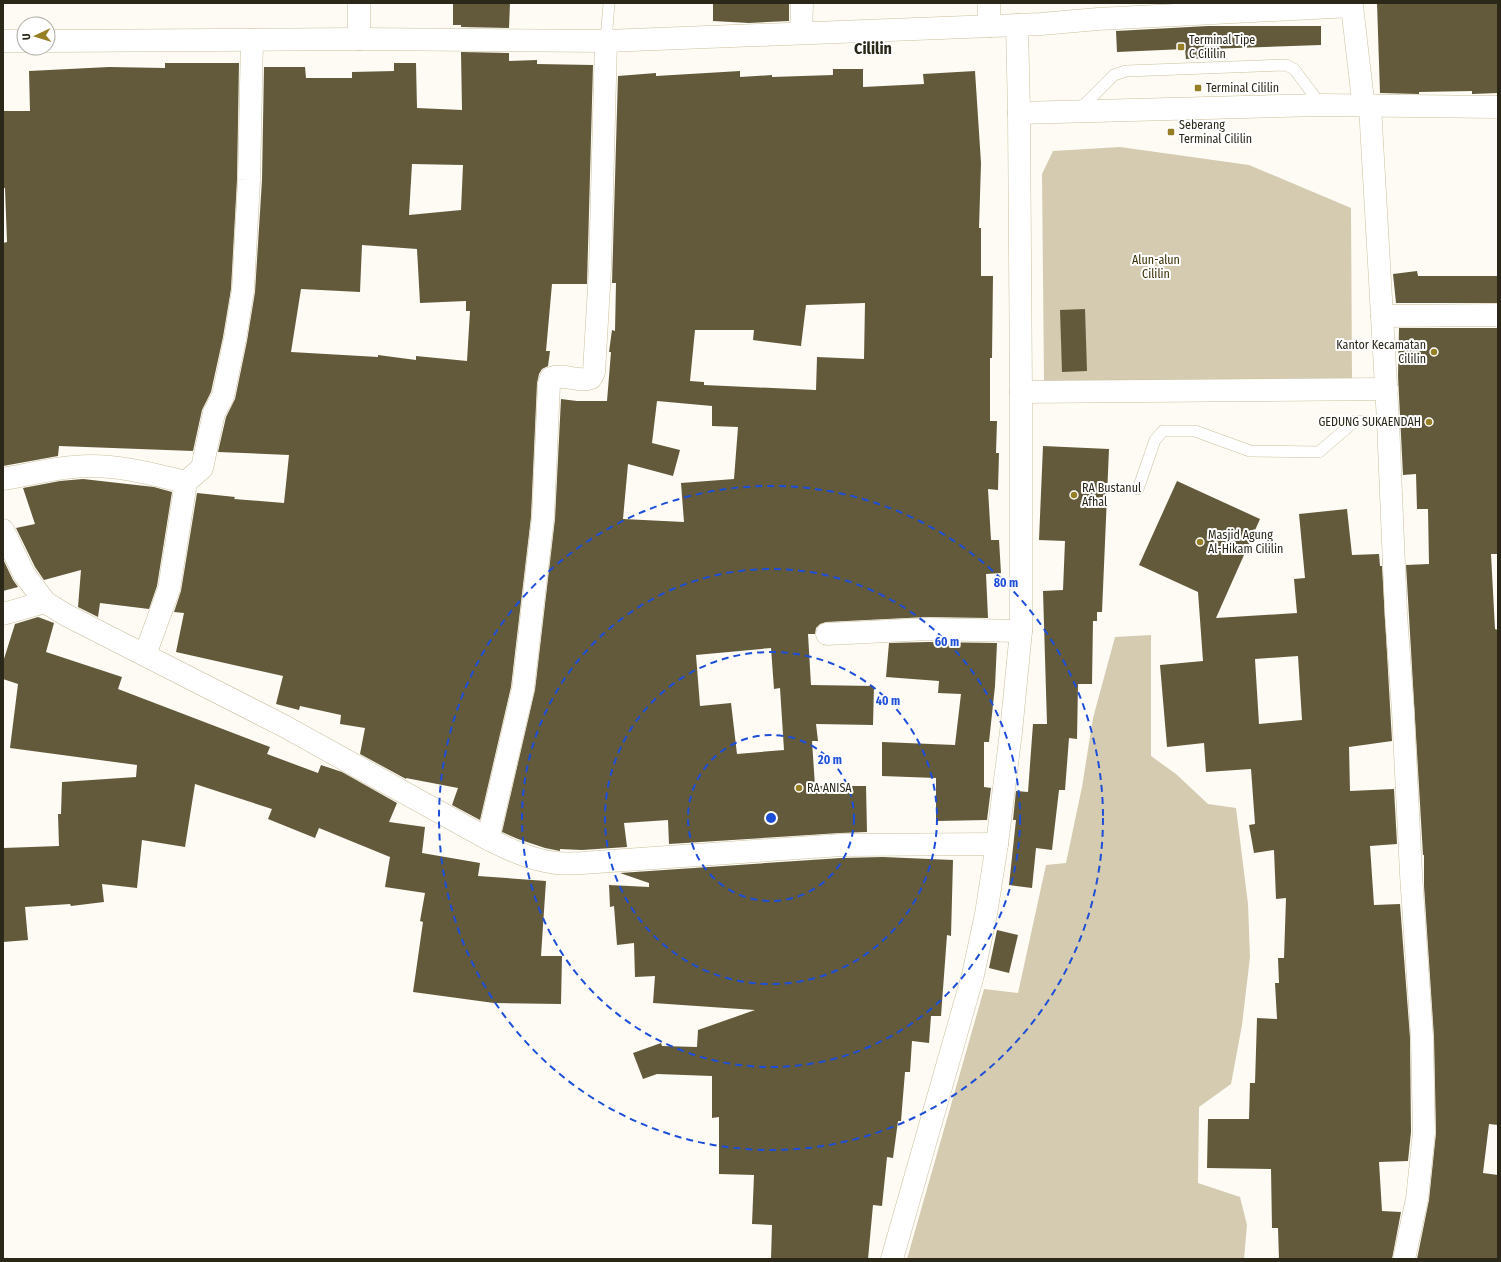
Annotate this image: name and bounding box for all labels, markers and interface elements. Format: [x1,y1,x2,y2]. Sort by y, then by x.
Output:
north arrow [16,16,56,56]
text: U [20,33,33,40]
place label: Terminal Tipe C Cililin [1189,33,1255,61]
district label: Cililin [854,39,892,58]
marker: Terminal Tipe C Cililin [1176,42,1186,52]
place label: Terminal Cililin [1206,81,1279,95]
marker: Terminal Cililin [1193,83,1203,93]
place label: Seberang Terminal Cililin [1179,118,1252,146]
marker: Seberang Terminal Cililin [1166,127,1176,137]
park label: Alun-alun Cililin [1132,253,1180,281]
place label: Kantor Kecamatan Cililin [1336,338,1426,366]
marker: Kantor Kecamatan Cililin [1429,347,1439,357]
place label: GEDUNG SUKAENDAH [1318,415,1421,429]
marker: GEDUNG SUKAENDAH [1424,417,1434,427]
place label: RA Bustanul Afhal [1082,481,1141,509]
marker: RA Bustanul Afhal [1069,490,1079,500]
place label: Masjid Agung Al-Hikam Cililin [1208,528,1283,556]
marker: Masjid Agung Al-Hikam Cililin [1195,537,1205,547]
text: 80 m [994,576,1018,590]
text: 60 m [935,635,959,649]
text: 40 m [876,694,900,708]
text: 20 m [817,753,842,767]
place label: RA ANISA [807,781,852,795]
marker: RA ANISA [794,783,804,793]
centre of rings [764,811,778,825]

